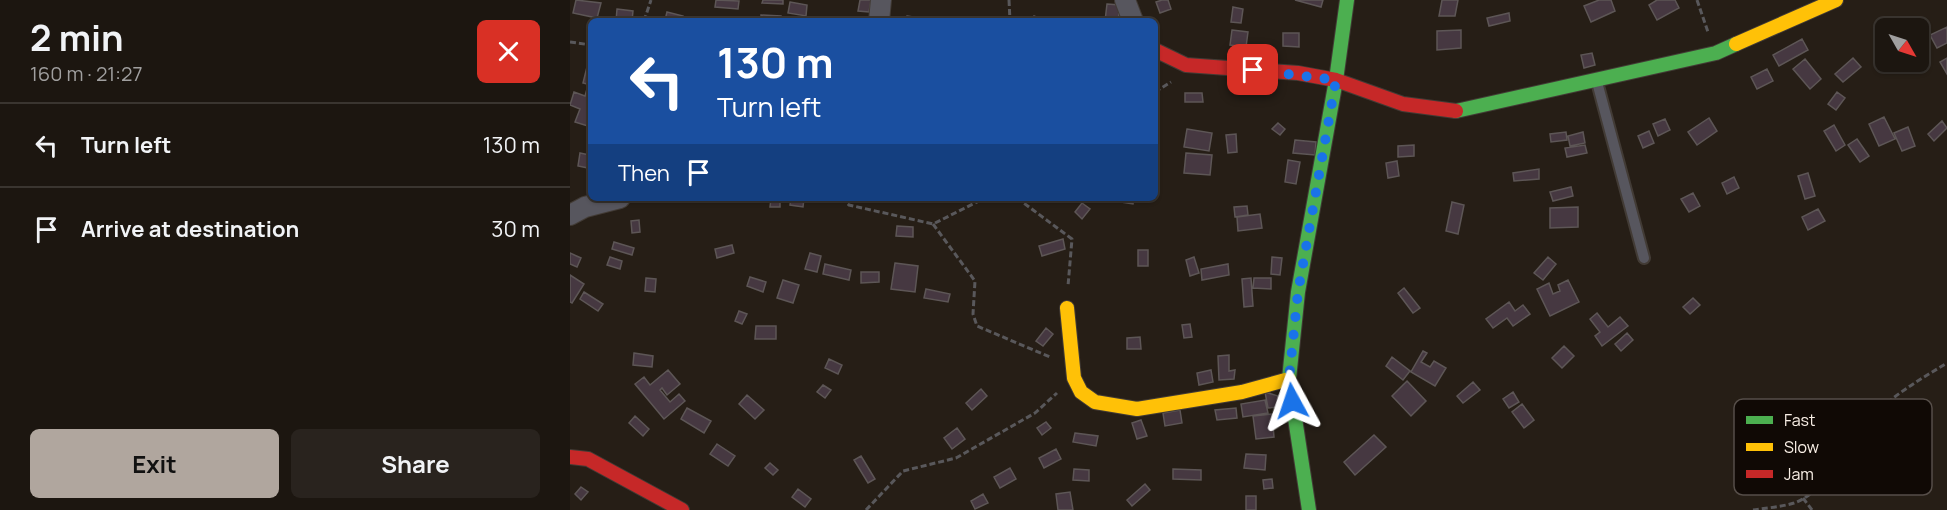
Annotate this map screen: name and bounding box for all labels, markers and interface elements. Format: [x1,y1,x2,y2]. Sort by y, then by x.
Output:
text: 2 min [30,13,124,62]
north arrow [1875,18,1929,72]
map controls [1875,18,1929,72]
button: close [477,20,540,83]
text: 130 m [717,33,834,91]
icon: left [618,42,696,120]
pin [1227,44,1278,95]
icon: arrive [1236,53,1269,86]
text: 160 m · 21:27 [30,60,143,87]
text: Turn left [717,88,821,125]
icon: left [30,129,63,162]
text: Turn left [81,130,171,160]
text: 130 m [483,130,540,160]
icon: arrive [682,156,715,189]
text: Then [618,158,670,188]
icon: arrive [30,213,63,246]
text: Arrive at destination [81,214,299,244]
text: 30 m [491,214,540,244]
position arrow [1260,369,1324,433]
legend [1734,399,1932,495]
text: Fast [1784,409,1815,431]
button: Exit [30,429,279,498]
button: Share [291,429,540,498]
text: Slow [1784,436,1819,458]
text: Jam [1784,463,1814,485]

